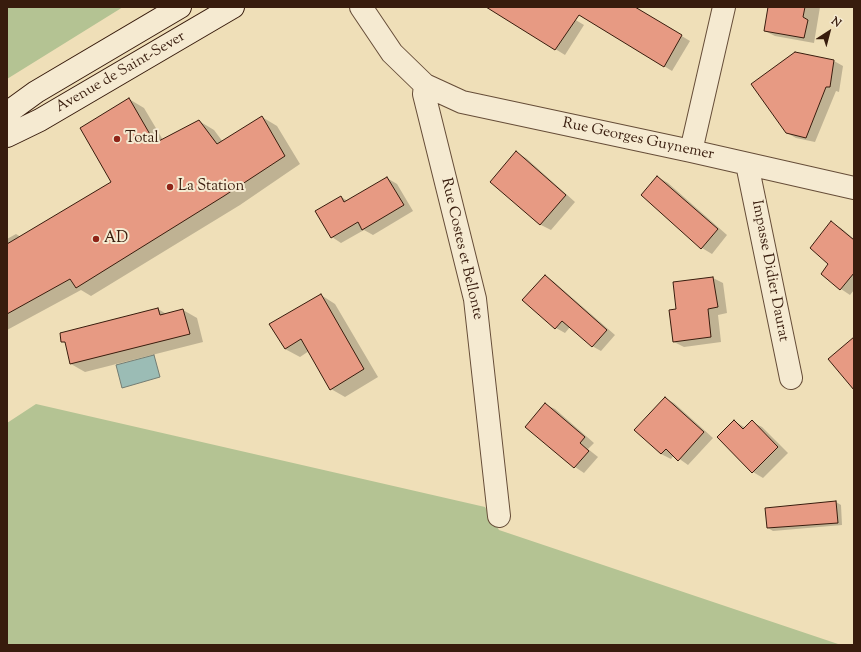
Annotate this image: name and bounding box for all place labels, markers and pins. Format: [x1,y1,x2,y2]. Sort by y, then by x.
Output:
place label: Total [125,130,159,148]
marker: Total [112,134,122,144]
place label: La Station [178,178,244,196]
marker: La Station [165,182,175,192]
place label: AD [104,230,128,248]
marker: AD [91,234,101,244]

